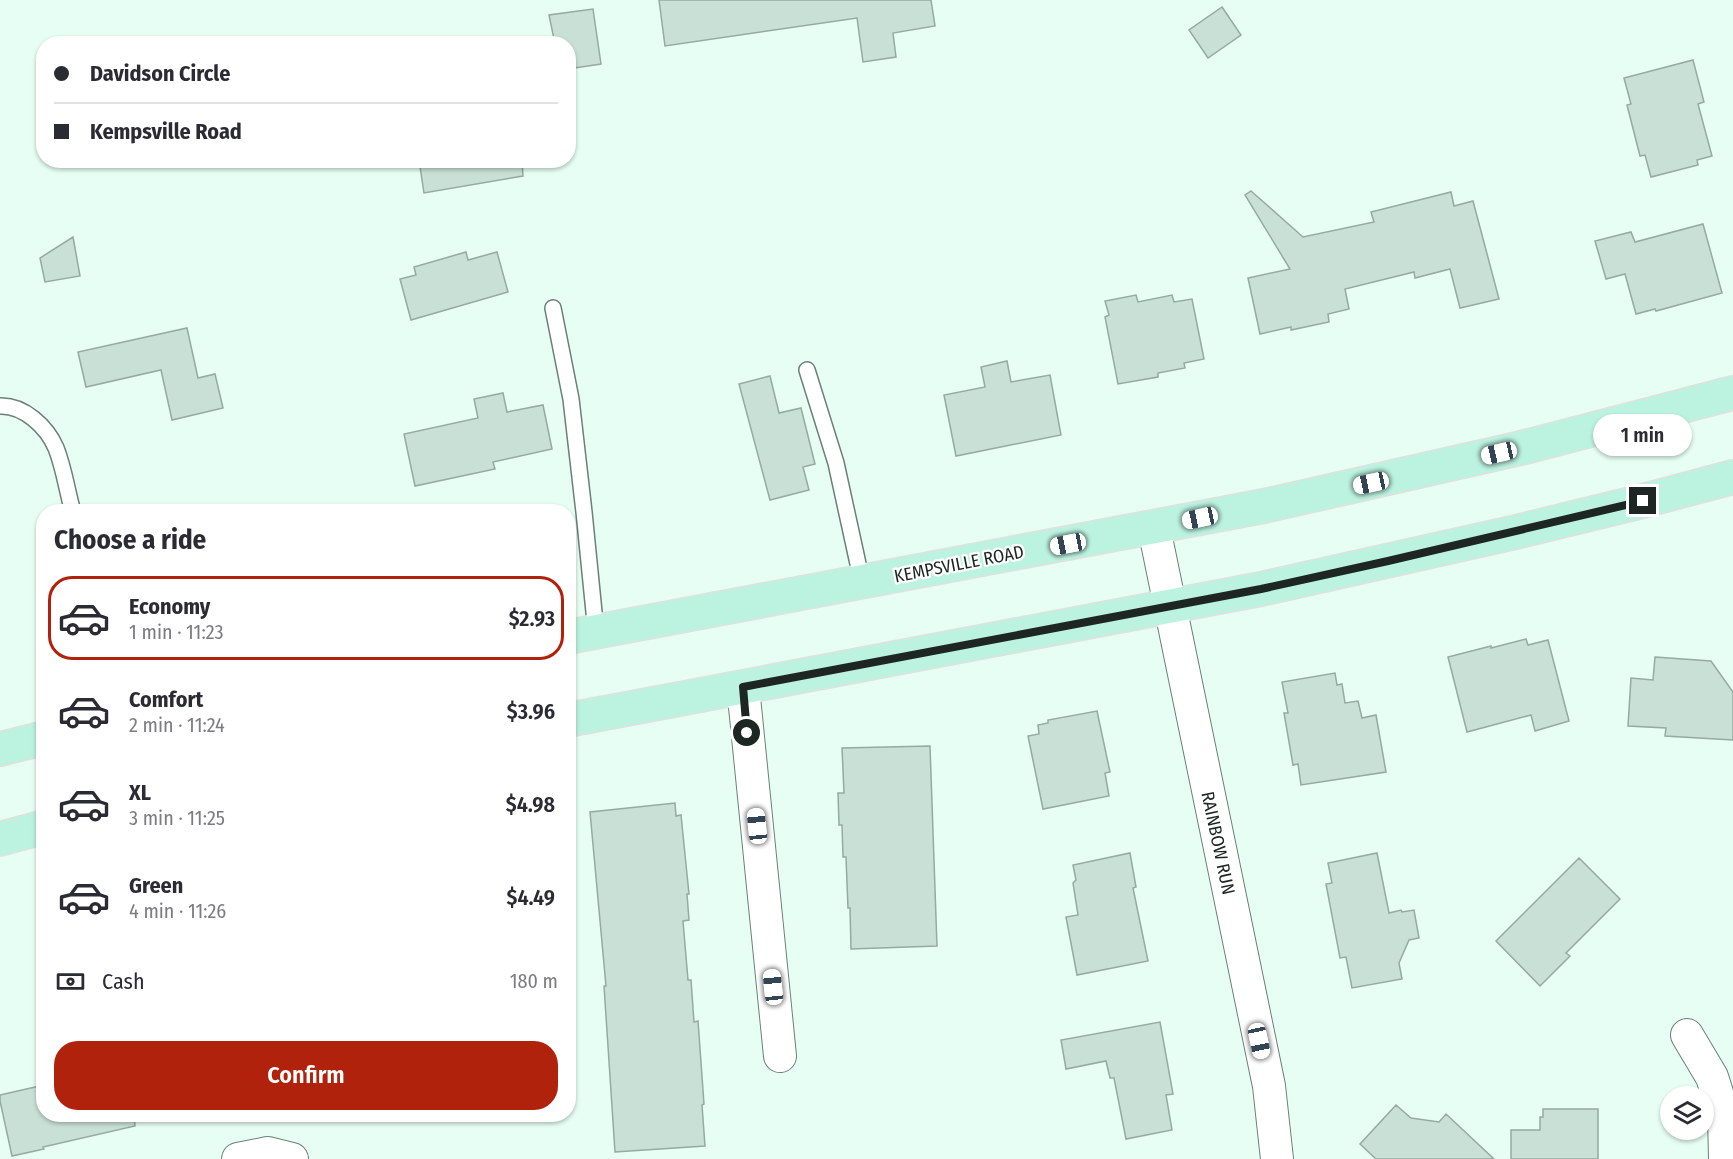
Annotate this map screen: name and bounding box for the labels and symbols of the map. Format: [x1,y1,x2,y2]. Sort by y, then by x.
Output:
callout: 1 min [1594,414,1692,456]
car [1479,440,1519,466]
car [1352,470,1390,496]
route end [1629,487,1656,514]
car [1181,505,1219,531]
car [1049,532,1087,556]
street label: KEMPSVILLE ROAD [892,541,1026,587]
route start [733,719,760,746]
street label: RAINBOW RUN [1196,789,1240,897]
car [746,807,768,845]
car [762,968,784,1006]
car [1246,1022,1272,1060]

